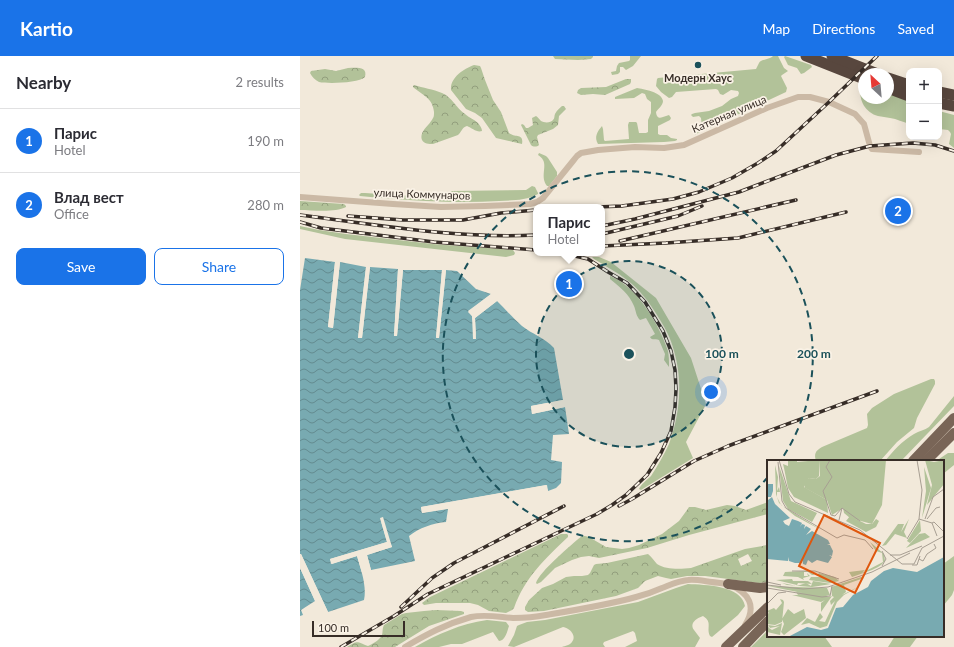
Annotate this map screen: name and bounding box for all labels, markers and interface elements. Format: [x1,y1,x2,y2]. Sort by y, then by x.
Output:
text: Kartio [20,17,73,40]
text: Map [763,20,790,37]
text: Directions [812,20,875,37]
text: Saved [897,20,934,37]
marker: Модерн Хаус [693,60,703,70]
north arrow [858,68,894,104]
map controls [906,68,942,140]
button: + [906,68,942,104]
place label: Модерн Хаус [664,71,733,84]
text: Nearby [16,72,71,93]
text: 2 results [236,74,284,90]
street label: Катерная улица [690,92,768,135]
button: − [906,104,942,140]
text: Парис [54,124,97,142]
text: 1 [25,133,33,149]
text: 190 m [247,133,284,149]
text: Hotel [54,142,86,158]
street label: улица Коммунаров [373,185,471,202]
text: Влад вест [54,188,124,206]
pin: 2 [885,196,911,226]
text: 2 [25,197,33,213]
text: 280 m [247,197,284,213]
popup [533,204,605,256]
text: Office [54,206,89,222]
text: Парис [547,213,591,231]
text: Hotel [547,231,579,247]
button: Save [16,248,146,285]
button: Share [154,248,284,285]
pin: 1 [556,269,582,299]
text: 100 m [705,346,739,361]
text: 200 m [797,346,831,361]
centre of rings [622,347,636,361]
your location [701,382,721,402]
inset map [767,460,944,637]
scale bar [312,619,405,638]
text: 100 m [318,621,349,634]

